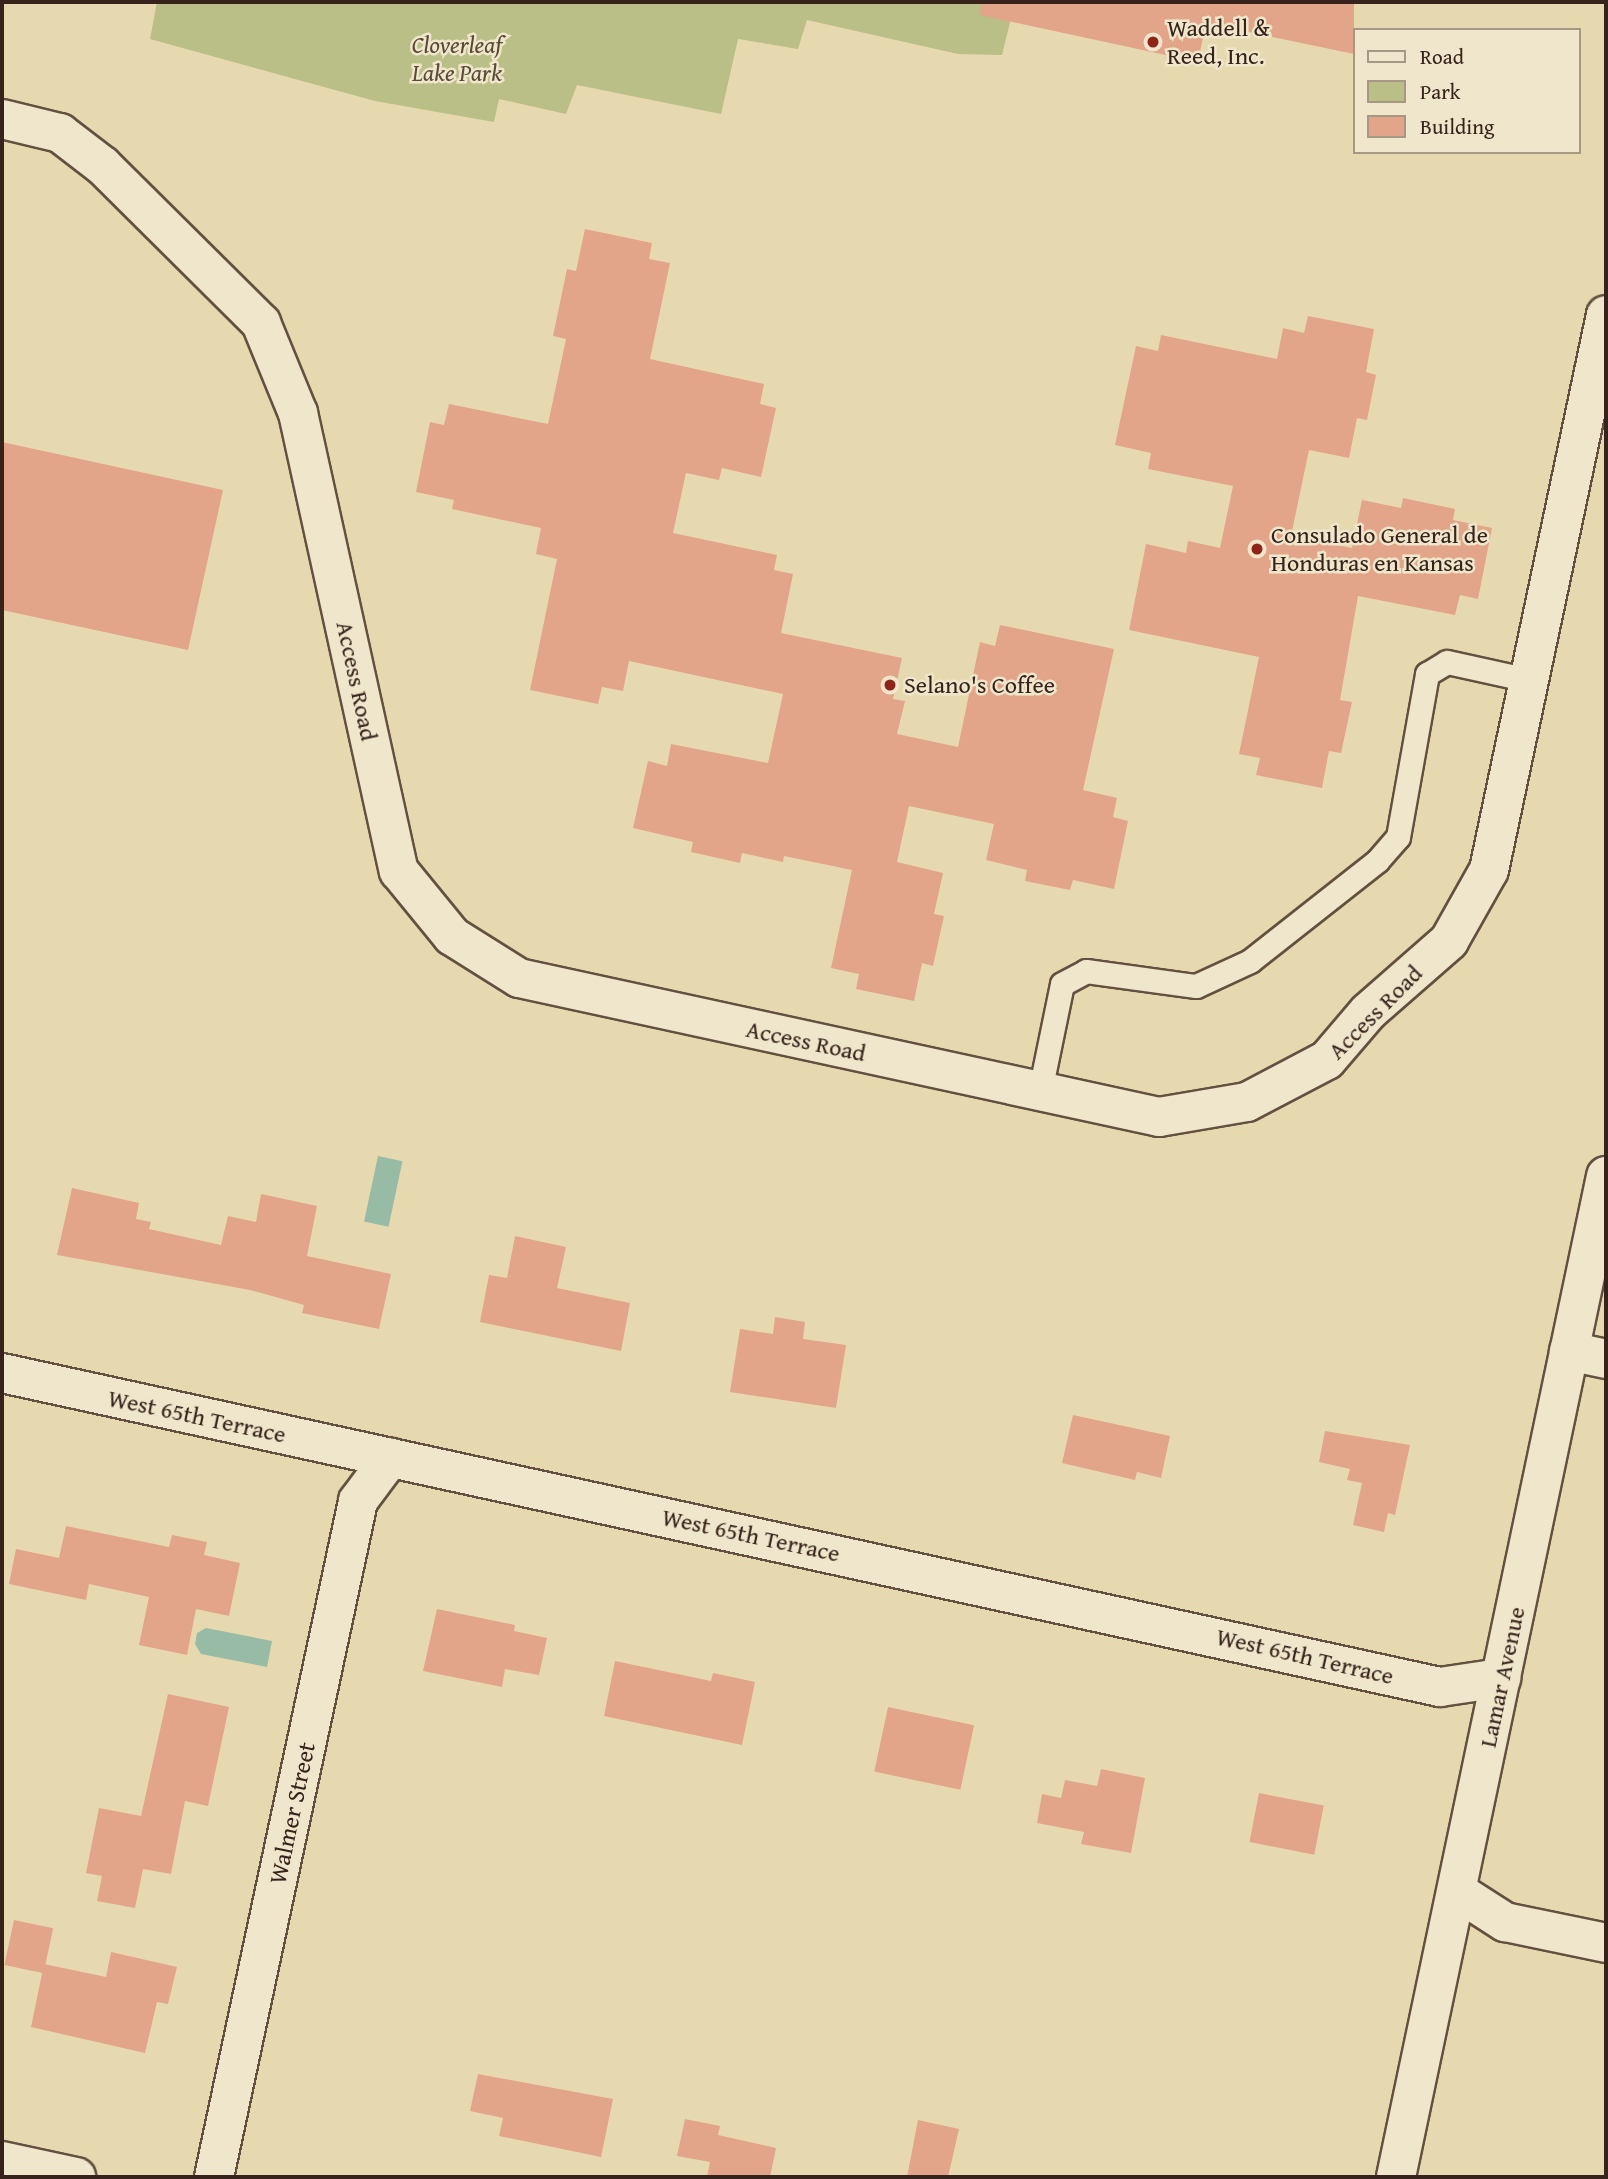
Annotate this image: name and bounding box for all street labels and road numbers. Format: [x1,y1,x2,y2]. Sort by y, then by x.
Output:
street label: Access Road [330,619,384,743]
street label: Access Road [1322,959,1428,1065]
street label: Access Road [744,1014,868,1068]
street label: West 65th Terrace [106,1383,288,1449]
street label: West 65th Terrace [660,1502,842,1568]
street label: Lamar Avenue [1473,1604,1531,1750]
street label: West 65th Terrace [1214,1622,1396,1690]
street label: Walmer Street [263,1739,321,1887]

